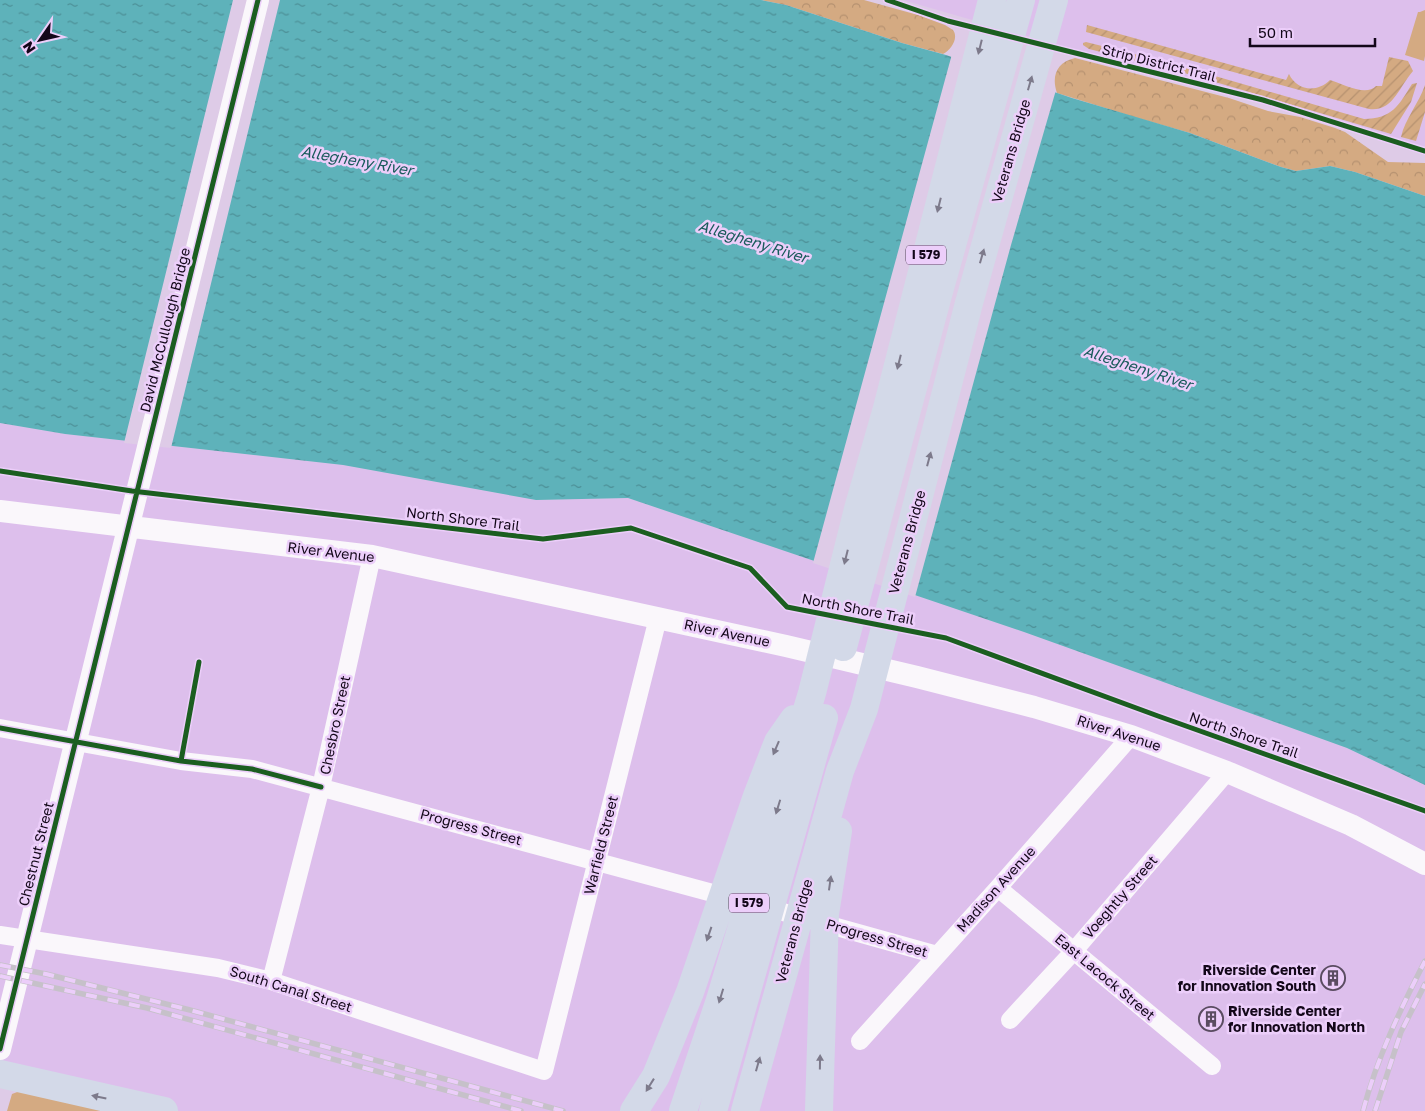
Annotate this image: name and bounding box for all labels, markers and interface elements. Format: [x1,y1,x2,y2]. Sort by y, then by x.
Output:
north arrow [15,15,65,65]
scale bar [1250,15,1375,47]
text: 50 m [1258,23,1293,41]
text: N [19,38,39,57]
one-way arrow [975,40,983,55]
street label: Strip District Trail [1100,40,1218,85]
one-way arrow [1027,75,1035,90]
street label: Veterans Bridge [988,97,1033,205]
water label: Allegheny River [300,141,416,180]
one-way arrow [935,197,943,212]
water label: Allegheny River [696,216,812,268]
street label: David McCullough Bridge [136,246,193,414]
road number: I 579 [906,246,946,264]
one-way arrow [978,249,986,264]
water label: Allegheny River [1081,341,1197,395]
one-way arrow [894,355,902,370]
one-way arrow [925,451,933,466]
street label: Veterans Bridge [884,488,929,596]
street label: North Shore Trail [405,503,521,534]
street label: River Avenue [287,538,375,565]
one-way arrow [842,549,850,564]
street label: North Shore Trail [800,589,916,628]
street label: River Avenue [683,615,772,650]
street label: Chesbro Street [316,674,353,776]
street label: North Shore Trail [1187,708,1301,761]
street label: River Avenue [1075,711,1163,754]
one-way arrow [771,741,779,755]
street label: Warfield Street [580,794,621,896]
one-way arrow [773,799,781,814]
street label: Chestnut Street [14,800,57,908]
street label: Progress Street [418,805,524,848]
street label: Madison Avenue [953,842,1039,935]
street label: Voeghtly Street [1079,852,1160,942]
one-way arrow [826,874,834,890]
street label: Veterans Bridge [771,877,816,985]
road number: I 579 [729,894,769,912]
street label: Progress Street [824,915,930,960]
one-way arrow [705,927,713,942]
street label: East Lacock Street [1052,930,1159,1023]
place label: Riverside Center for Innovation South [1178,961,1317,994]
street label: South Canal Street [228,962,354,1015]
building icon: Riverside Center for Innovation South [1320,965,1346,991]
one-way arrow [717,989,725,1004]
place label: Riverside Center for Innovation North [1228,1002,1365,1035]
building icon: Riverside Center for Innovation North [1198,1006,1224,1032]
one-way arrow [816,1054,824,1070]
one-way arrow [754,1056,762,1071]
one-way arrow [646,1079,655,1092]
one-way arrow [91,1093,106,1101]

